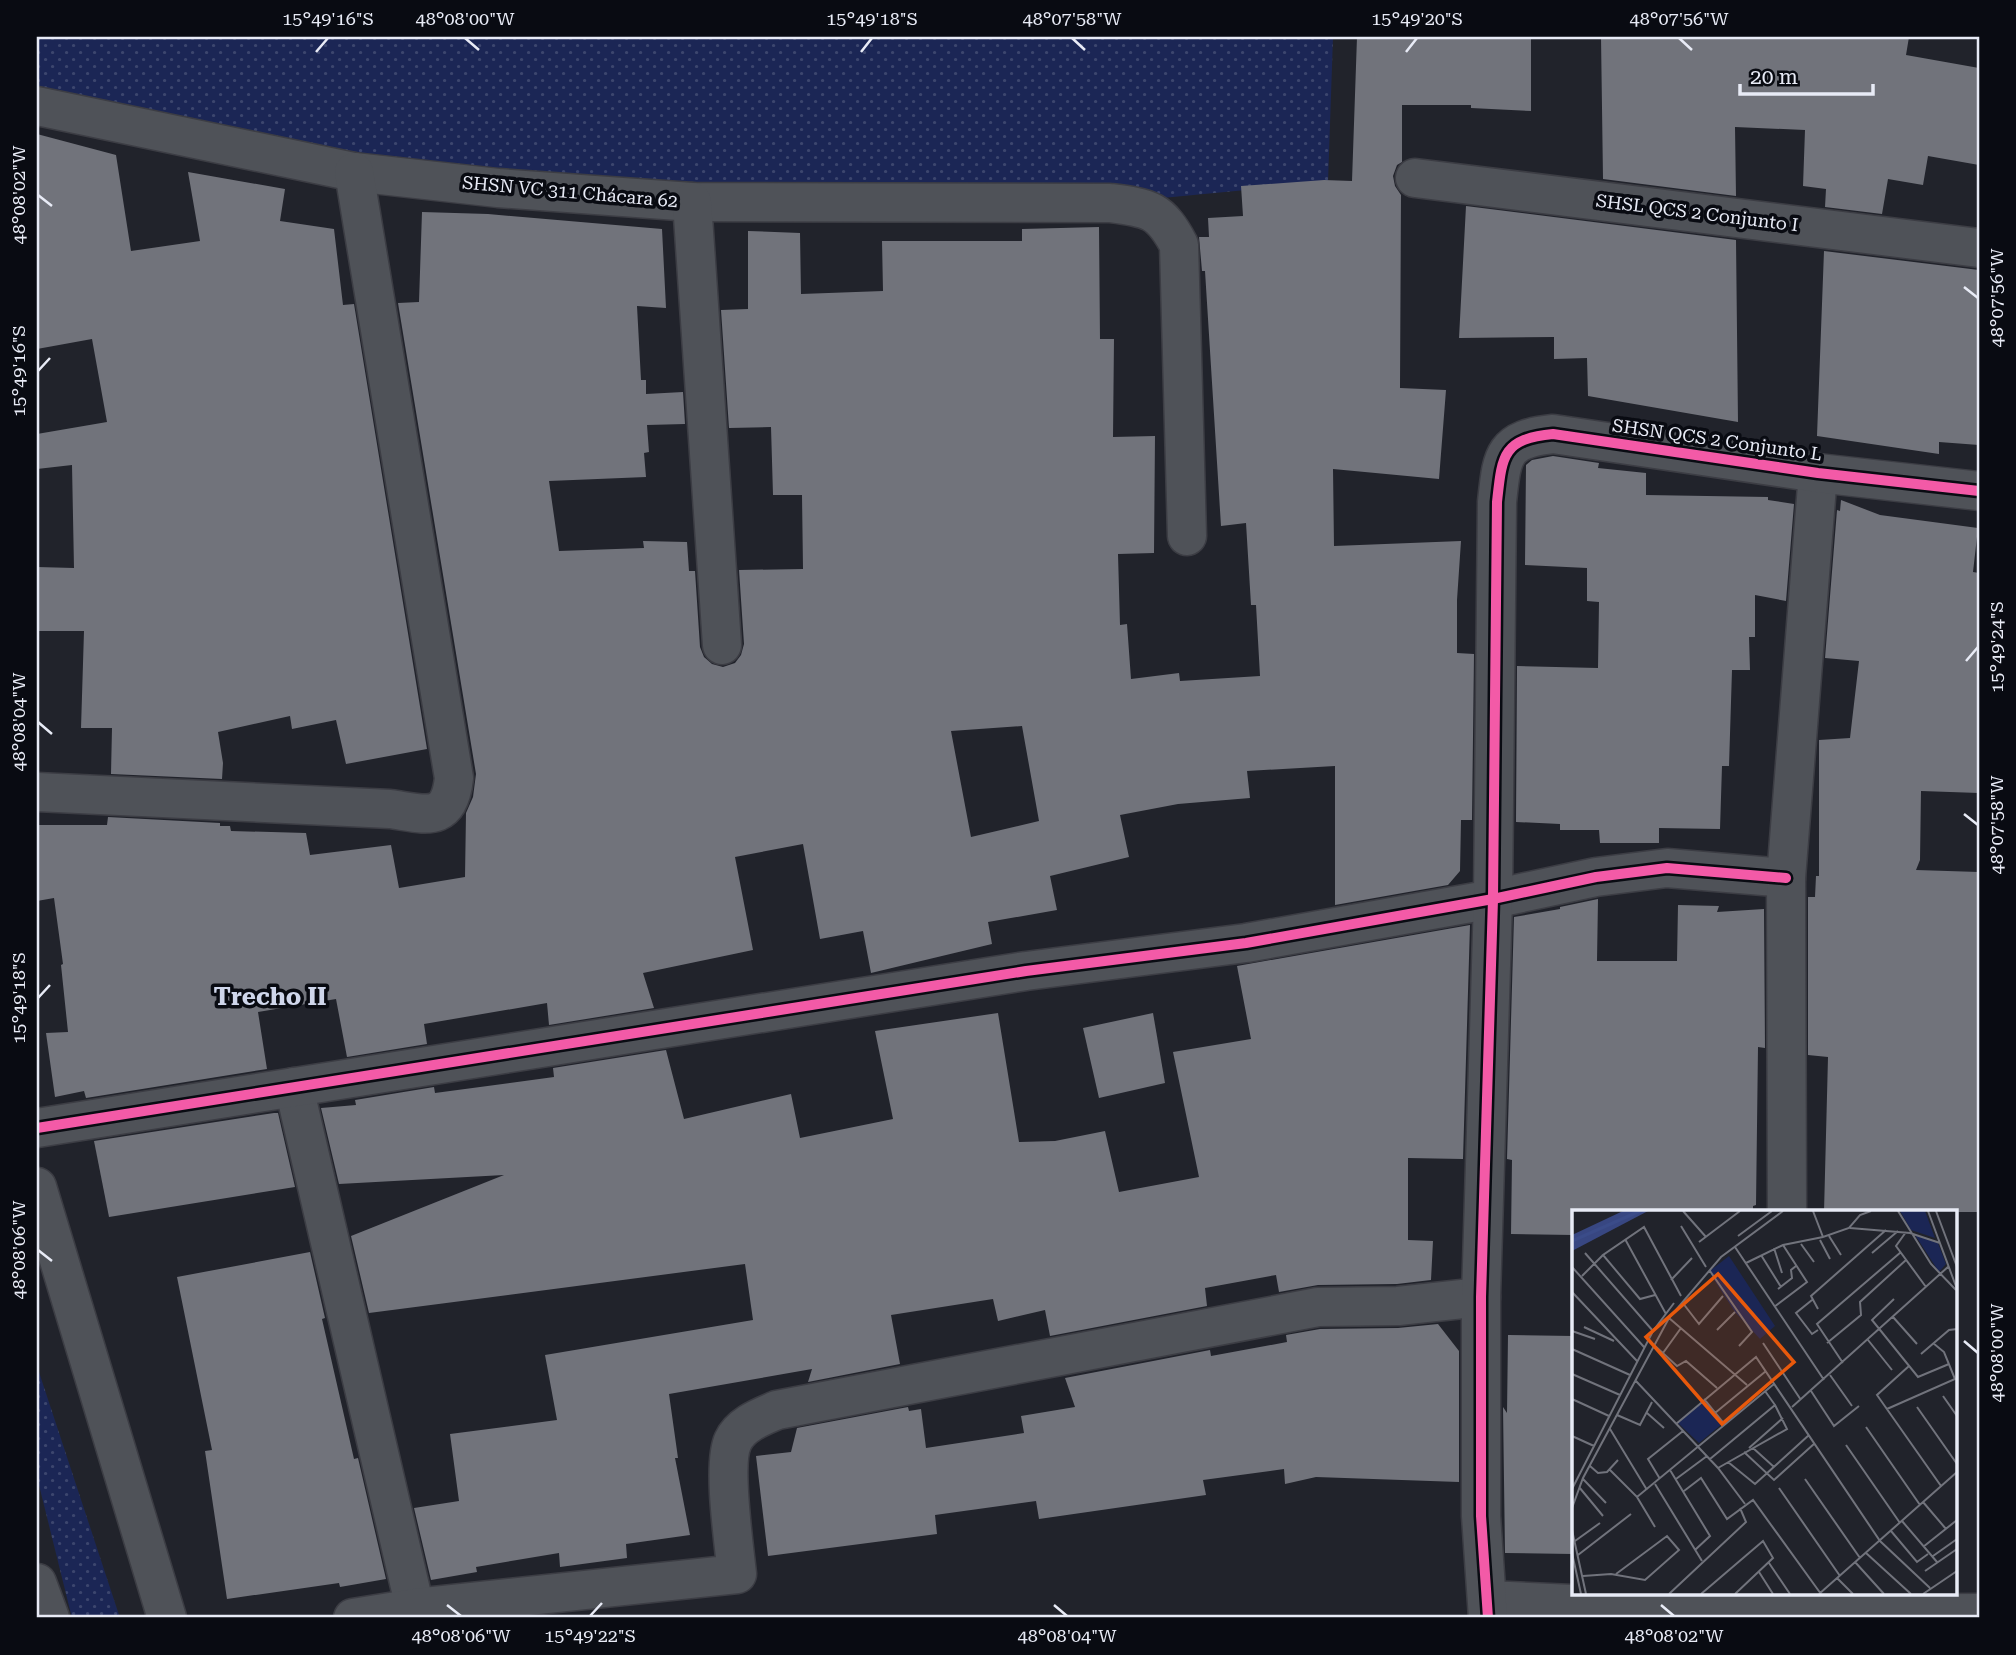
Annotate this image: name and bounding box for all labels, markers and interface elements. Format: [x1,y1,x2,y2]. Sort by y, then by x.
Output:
text: 15°49'16"S [282,8,374,29]
text: 48°08'00"W [416,8,515,29]
text: 15°49'18"S [826,8,918,29]
text: 48°07'58"W [1023,8,1122,29]
text: 15°49'20"S [1371,8,1463,29]
text: 48°07'56"W [1630,8,1729,29]
scale bar [1740,52,1872,96]
text: 20 m [1750,65,1798,89]
text: 48°08'02"W [8,145,29,244]
street label: SHSN VC 311 Chácara 62 [461,172,679,211]
street label: SHSL QCS 2 Conjunto I [1595,190,1799,235]
text: 48°07'56"W [1986,248,2007,347]
text: 15°49'16"S [8,325,29,417]
street label: SHSN QCS 2 Conjunto L [1611,414,1823,465]
text: 15°49'24"S [1986,601,2007,693]
text: 48°08'04"W [8,672,29,771]
text: 48°07'58"W [1986,775,2007,874]
text: 15°49'18"S [8,952,29,1044]
district label: Trecho II [214,983,326,1011]
text: 48°08'06"W [8,1200,29,1299]
inset map [1572,1210,1956,1596]
text: 48°08'00"W [1986,1303,2007,1402]
text: 48°08'06"W [412,1625,511,1646]
text: 15°49'22"S [544,1625,636,1646]
text: 48°08'04"W [1018,1625,1117,1646]
text: 48°08'02"W [1625,1625,1724,1646]

